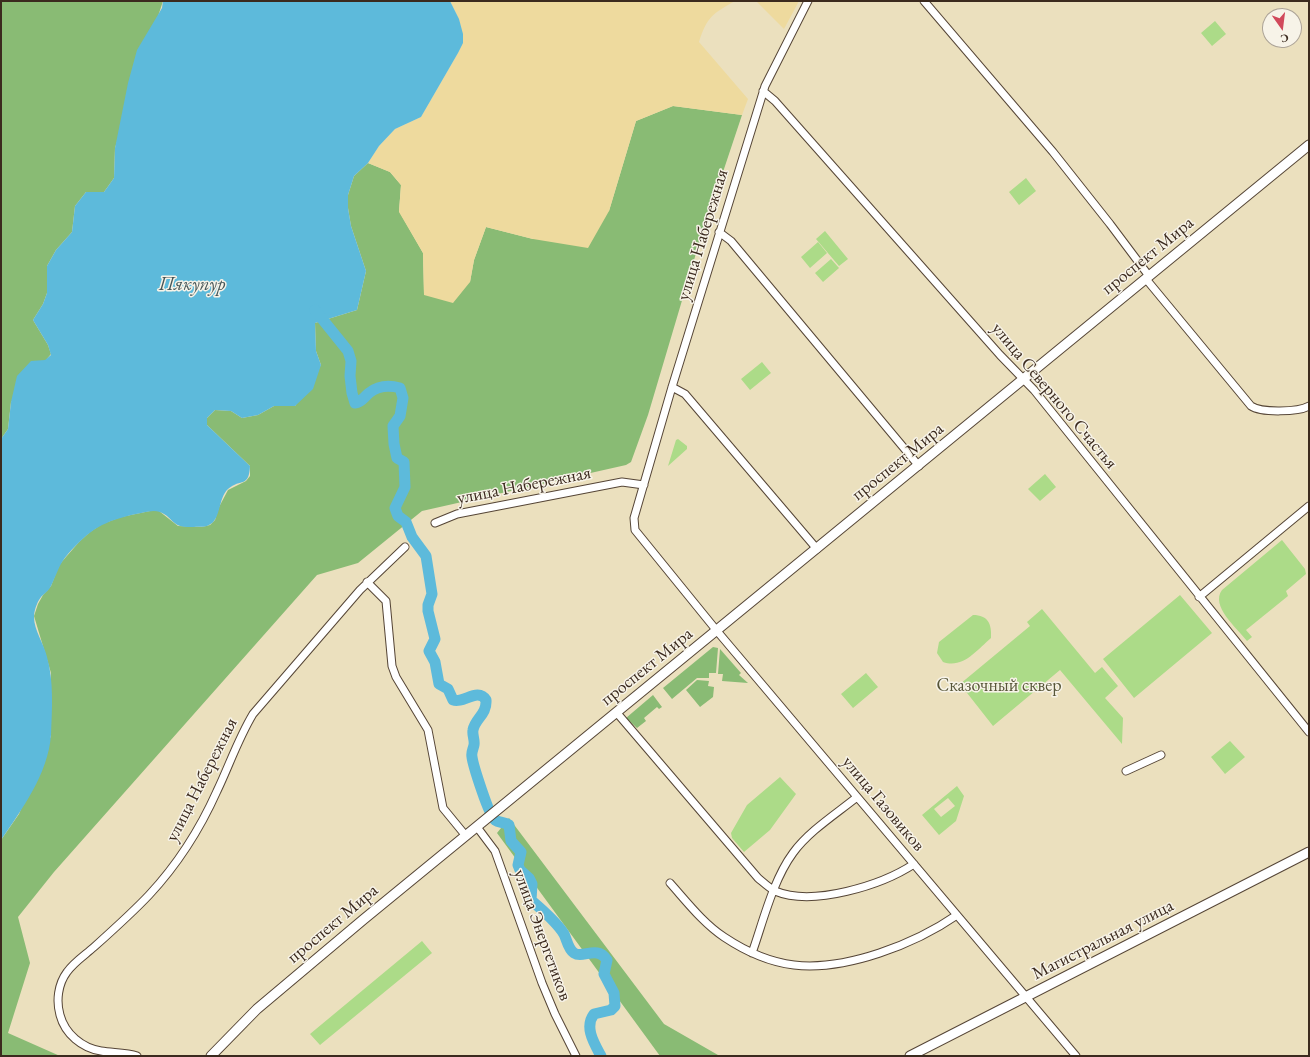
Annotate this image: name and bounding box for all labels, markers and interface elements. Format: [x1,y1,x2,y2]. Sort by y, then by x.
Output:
north arrow [1262,8,1302,48]
text: С [1279,31,1290,46]
street label: улица Набережная [673,167,733,303]
street label: проспект Мира [1098,212,1198,300]
water label: Пякупур [159,274,225,296]
street label: улица Северного Счастья [986,318,1122,474]
street label: проспект Мира [848,418,948,506]
street label: улица Набережная [455,462,593,510]
street label: проспект Мира [597,623,697,711]
park label: Сказочный сквер [936,675,1062,697]
street label: улица Набережная [162,715,242,845]
street label: улица Газовиков [837,752,929,856]
street label: улица Энергетиков [508,866,576,1004]
street label: проспект Мира [283,880,383,968]
street label: Магистральная улица [1029,895,1177,985]

